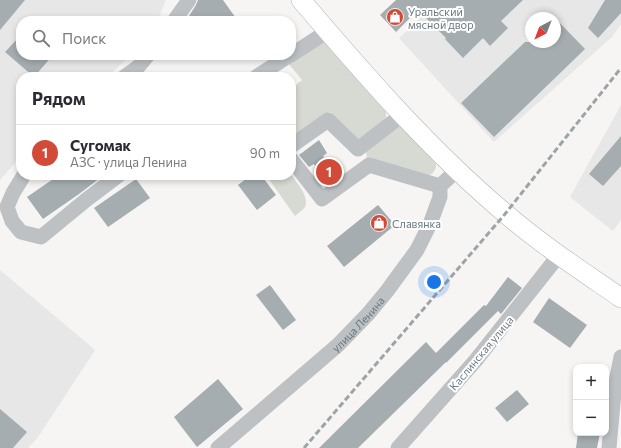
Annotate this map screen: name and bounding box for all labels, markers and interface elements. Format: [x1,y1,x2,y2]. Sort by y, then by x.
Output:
place label: Уральский мясной двор [408,5,474,31]
shop icon: Уральский мясной двор [385,7,405,27]
north arrow [525,12,561,48]
search box [16,16,296,60]
icon: search [30,27,52,49]
text: Поиск [62,29,106,47]
text: Рядом [32,88,86,109]
text: Сугомак [70,136,131,154]
text: 1 [42,145,48,161]
text: 90 m [250,145,280,161]
text: АЗС · улица Ленина [70,154,187,170]
pin: 1 [316,157,342,187]
shop icon: Славянка [369,213,389,233]
place label: Славянка [392,217,441,230]
your location [424,272,444,292]
street label: улица Ленина [329,294,386,354]
street label: Каслинская улица [446,313,516,393]
map controls [573,364,609,436]
button: + [573,364,609,400]
button: − [573,400,609,436]

